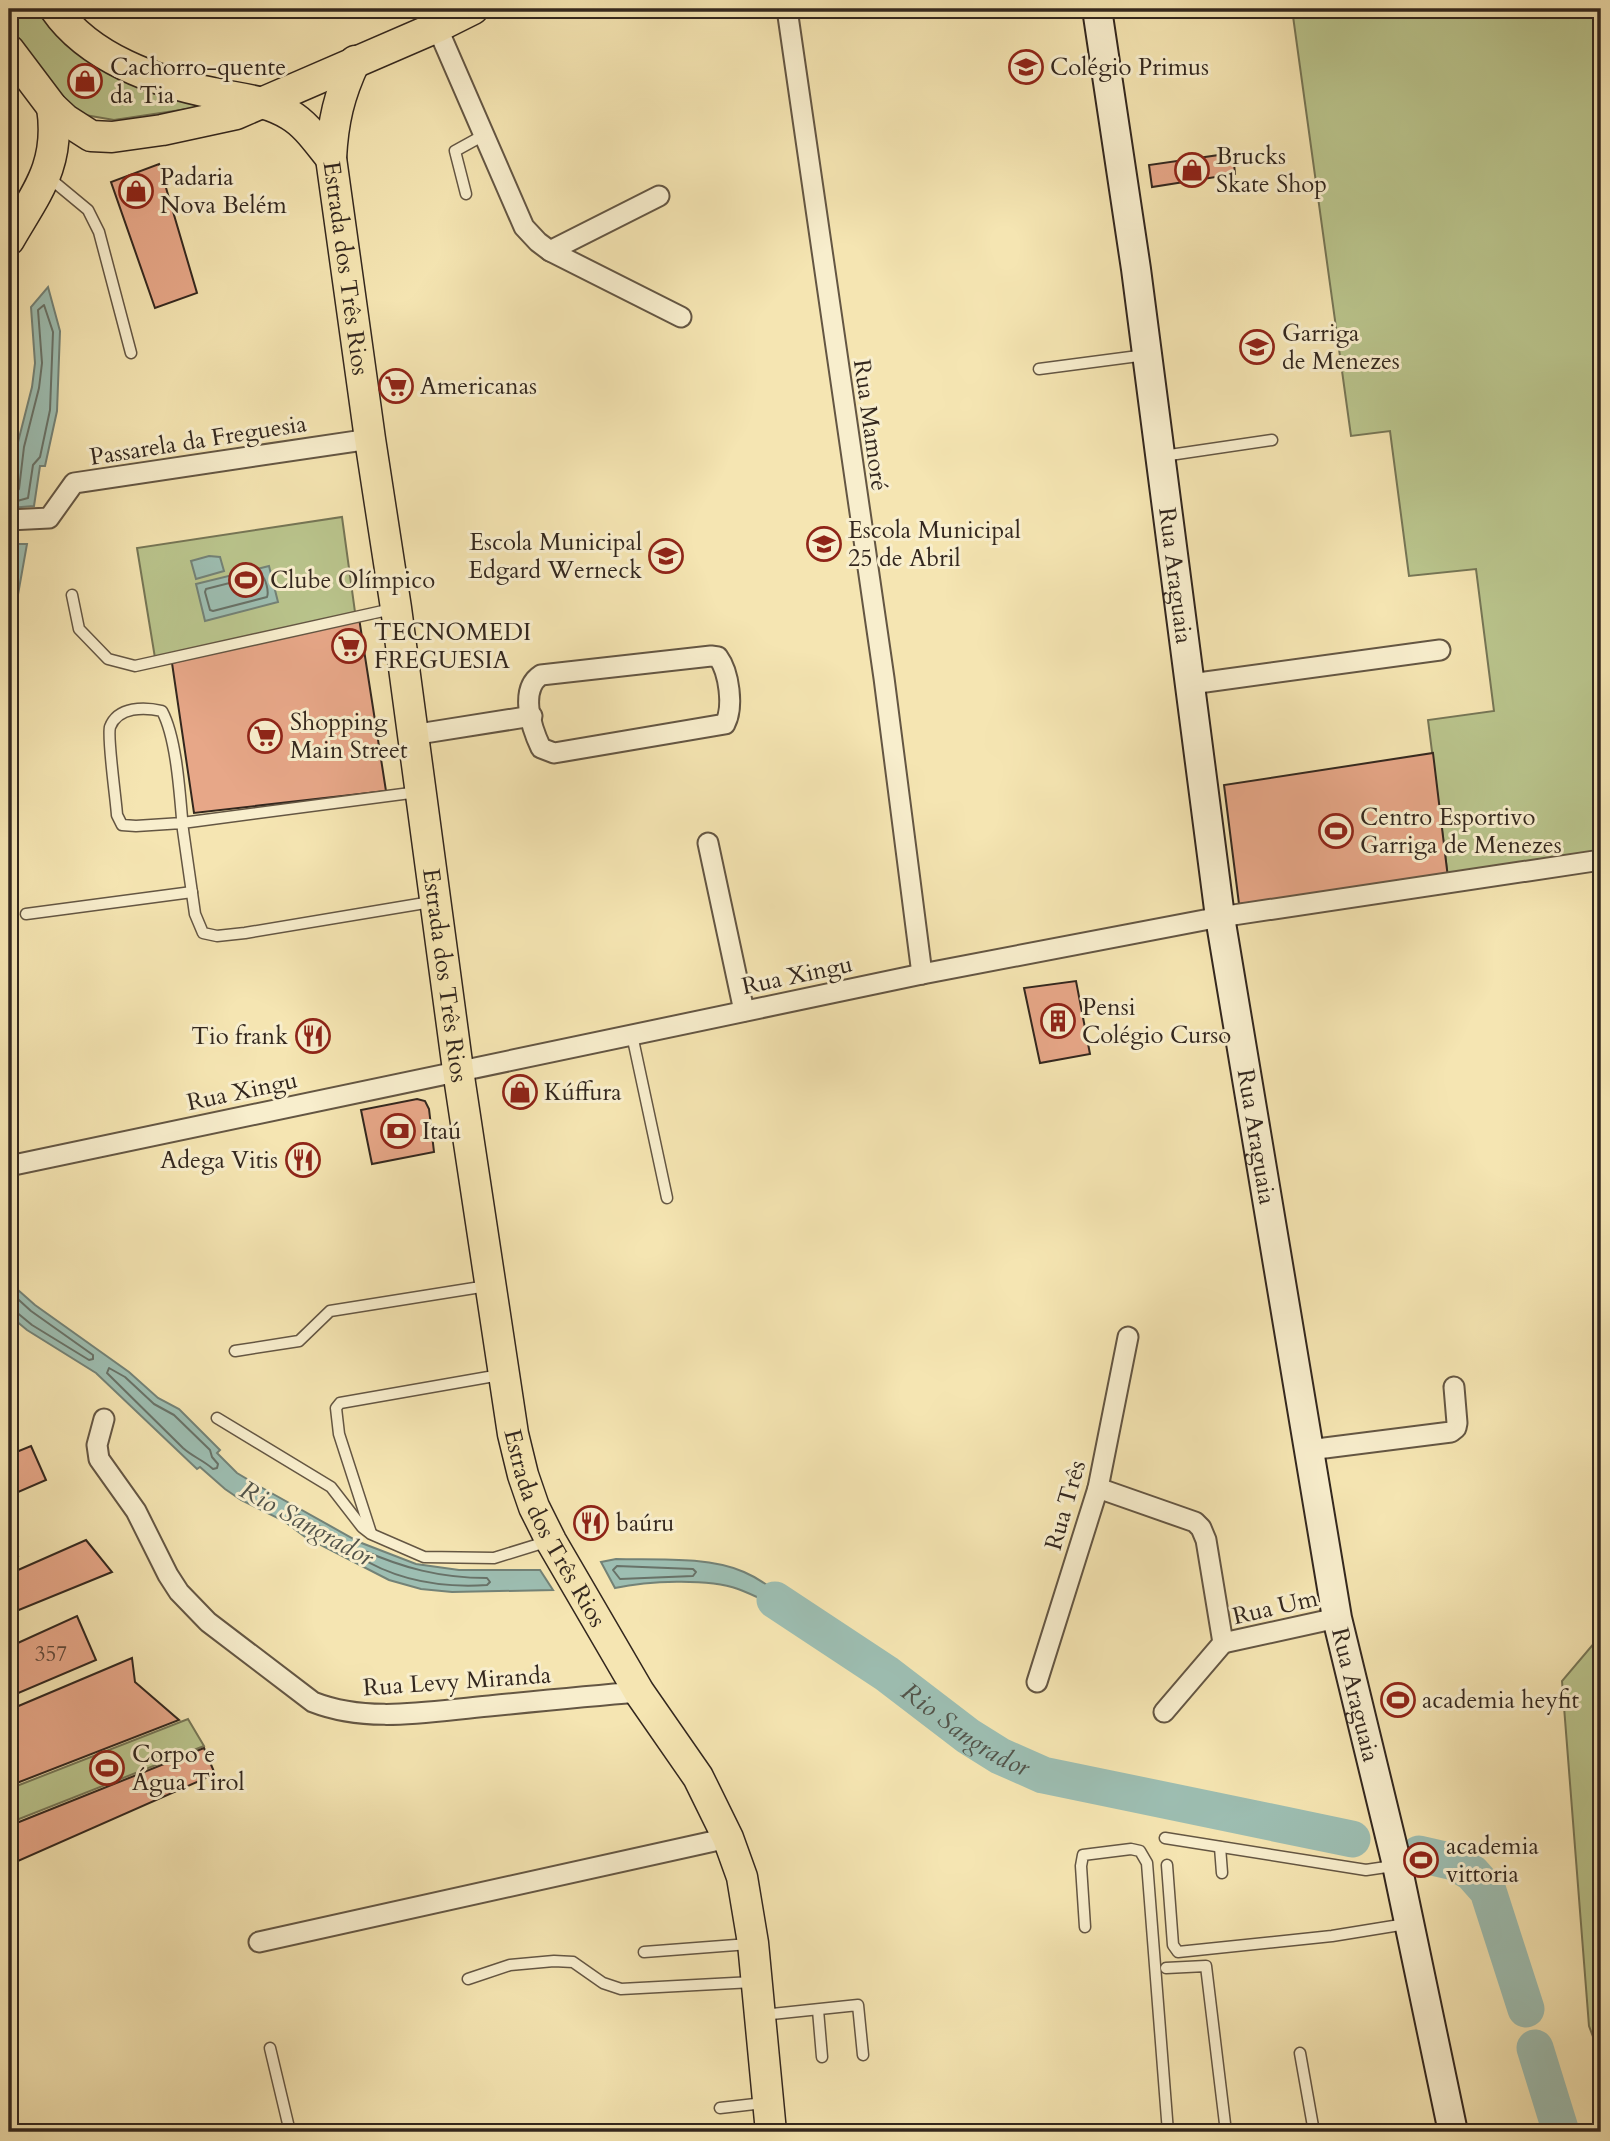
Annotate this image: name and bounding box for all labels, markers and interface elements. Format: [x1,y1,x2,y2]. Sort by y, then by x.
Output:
school or university icon: Colégio Primus [1007,48,1045,86]
place label: Cachorro-quente da Tia [110,51,286,112]
place label: Colégio Primus [1050,51,1209,84]
shop icon: Cachorro-quente da Tia [66,62,104,100]
place label: Brucks Skate Shop [1216,140,1327,201]
shop icon: Brucks Skate Shop [1173,151,1211,189]
street label: Estrada dos Três Rios [315,159,377,377]
place label: Padaria Nova Belém [160,161,288,222]
shop icon: Padaria Nova Belém [117,172,155,210]
place label: Garriga de Menezes [1282,317,1400,378]
school or university icon: Garriga de Menezes [1238,328,1276,366]
street label: Rua Mamoré [845,357,896,493]
supermarket icon: Americanas [377,367,415,405]
place label: Americanas [420,370,537,403]
street label: Passarela da Freguesia [87,407,310,474]
street label: Rua Araguaia [1150,506,1200,646]
place label: Escola Municipal 25 de Abril [848,514,1021,575]
school or university icon: Escola Municipal 25 de Abril [805,525,843,563]
place label: Escola Municipal Edgard Werneck [468,526,642,587]
school or university icon: Escola Municipal Edgard Werneck [647,537,685,575]
sports icon: Clube Olímpico [227,561,265,599]
place label: Clube Olímpico [270,564,435,597]
place label: TECNOMEDI FREGUESIA [374,616,531,677]
supermarket icon: TECNOMEDI FREGUESIA [330,627,368,665]
place label: Shopping Main Street [290,706,408,767]
supermarket icon: Shopping Main Street [246,717,284,755]
place label: Centro Esportivo Garriga de Menezes [1360,801,1562,862]
sports icon: Centro Esportivo Garriga de Menezes [1317,812,1355,850]
street label: Estrada dos Três Rios [414,866,476,1085]
street label: Rua Xingu [739,948,856,1003]
place label: Pensi Colégio Curso [1082,991,1231,1052]
building icon: Pensi Colégio Curso [1039,1002,1077,1040]
restaurant icon: Tio frank [294,1017,332,1055]
place label: Tio frank [191,1020,288,1053]
street label: Rua Xingu [184,1064,301,1119]
street label: Rua Araguaia [1229,1066,1284,1208]
shop icon: Kúffura [501,1073,539,1111]
place label: Kúffura [544,1076,622,1109]
bank icon: Itaú [379,1112,417,1150]
place label: Itaú [422,1115,461,1148]
restaurant icon: Adega Vitis [284,1141,322,1179]
place label: Adega Vitis [160,1144,278,1177]
street label: Estrada dos Três Rios [495,1426,614,1634]
street label: Rua Três [1037,1456,1094,1554]
water label: Rio Sangrador [234,1472,381,1575]
restaurant icon: baúru [572,1504,610,1542]
place label: baúru [616,1507,674,1540]
street label: Rua Um [1229,1582,1322,1633]
street label: Rua Araguaia [1323,1624,1388,1766]
house number: 357 [35,1640,67,1669]
street label: Rua Levy Miranda [362,1658,553,1705]
water label: Rio Sangrador [894,1674,1037,1786]
sports icon: academia heyfit [1379,1681,1417,1719]
place label: academia heyfit [1422,1684,1579,1717]
place label: Corpo e Água Tirol [132,1738,245,1799]
sports icon: Corpo e Água Tirol [88,1749,126,1787]
place label: academia vittoria [1446,1830,1539,1891]
sports icon: academia vittoria [1402,1841,1440,1879]

